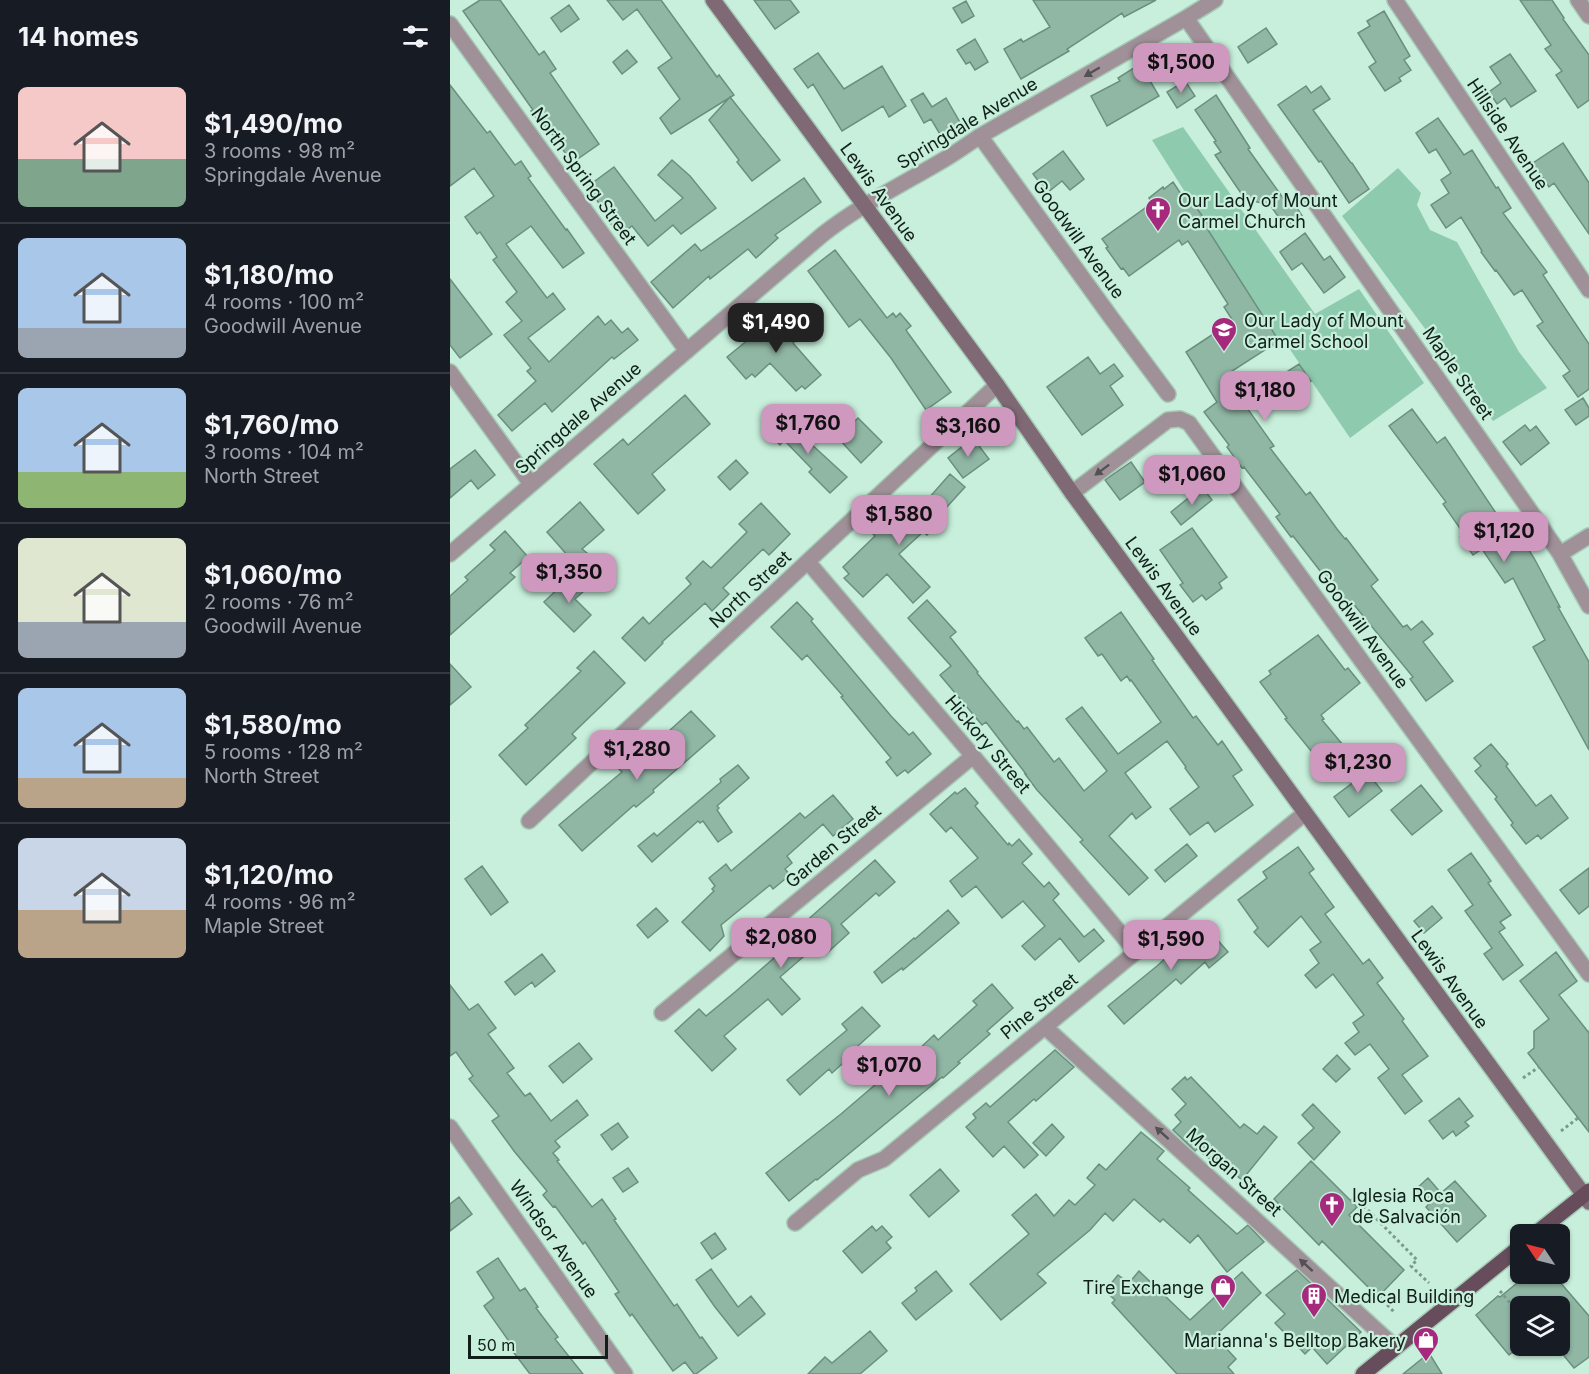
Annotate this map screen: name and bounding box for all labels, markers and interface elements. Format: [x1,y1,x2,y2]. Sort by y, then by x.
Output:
icon: filters [399,20,432,53]
text: 14 homes [18,21,139,52]
pin: $1,500 [1132,43,1230,94]
text: $1,500 [1147,50,1215,74]
one-way arrow [1083,67,1100,77]
street label: Springdale Avenue [893,73,1041,173]
street label: Hillside Avenue [1463,74,1553,194]
street label: North Spring Street [527,103,641,249]
text: $1,490/mo [204,108,343,139]
icon: home [66,111,138,183]
street label: Lewis Avenue [836,138,922,246]
text: 3 rooms · 98 m² [204,139,355,163]
text: Springdale Avenue [204,163,382,187]
street label: Goodwill Avenue [1029,175,1129,303]
place label: Our Lady of Mount Carmel Church [1178,190,1338,232]
church icon: Our Lady of Mount Carmel Church [1143,195,1173,233]
text: $1,180/mo [204,259,334,290]
icon: home [66,262,138,334]
text: 4 rooms · 100 m² [204,290,364,314]
pin: $1,490 [727,303,825,354]
text: $1,490 [742,310,810,334]
place label: Our Lady of Mount Carmel School [1244,310,1404,352]
text: Goodwill Avenue [204,314,362,338]
school or university icon: Our Lady of Mount Carmel School [1209,315,1239,353]
street label: Maple Street [1418,323,1498,423]
street label: Springdale Avenue [511,358,645,478]
pin: $1,180 [1216,371,1314,422]
text: $1,180 [1234,378,1296,402]
pin: $1,760 [759,404,857,455]
pin: $3,160 [919,407,1017,458]
text: $1,760/mo [204,409,339,440]
text: $1,760 [775,411,841,435]
icon: home [66,412,138,484]
text: $3,160 [935,414,1001,438]
text: 3 rooms · 104 m² [204,440,364,464]
pin: $1,060 [1143,455,1241,506]
text: $1,060 [1158,462,1226,486]
text: North Street [204,464,319,488]
one-way arrow [1094,464,1110,476]
pin: $1,580 [850,495,948,546]
text: $1,580 [865,502,933,526]
pin: $1,120 [1455,512,1553,563]
text: $1,120 [1473,519,1535,543]
street label: Lewis Avenue [1121,532,1207,640]
street label: North Street [705,546,795,632]
pin: $1,350 [520,553,618,604]
text: $1,060/mo [204,559,342,590]
text: $1,350 [535,560,603,584]
icon: home [66,562,138,634]
street label: Goodwill Avenue [1313,565,1413,693]
text: 2 rooms · 76 m² [204,590,353,614]
text: Goodwill Avenue [204,614,362,638]
street label: Hickory Street [941,691,1035,797]
text: $1,580/mo [204,709,342,740]
icon: home [66,712,138,784]
pin: $1,280 [588,730,686,781]
text: $1,280 [603,737,671,761]
text: 5 rooms · 128 m² [204,740,363,764]
pin: $1,230 [1309,743,1407,794]
text: $1,230 [1324,750,1392,774]
text: North Street [204,764,319,788]
street label: Garden Street [781,800,885,892]
text: $1,120/mo [204,859,333,890]
icon: home [66,862,138,934]
text: 4 rooms · 96 m² [204,890,356,914]
text: Maple Street [204,914,324,938]
pin: $2,080 [732,918,830,969]
pin: $1,590 [1122,920,1220,971]
text: $2,080 [745,925,817,949]
street label: Lewis Avenue [1407,925,1493,1033]
text: $1,590 [1137,927,1205,951]
street label: Pine Street [996,969,1082,1043]
pin: $1,070 [840,1046,938,1097]
text: $1,070 [856,1053,922,1077]
street label: Morgan Street [1182,1124,1286,1220]
one-way arrow [1155,1127,1170,1140]
street label: Windsor Avenue [505,1176,603,1302]
place label: Iglesia Roca de Salvación [1352,1185,1461,1227]
church icon: Iglesia Roca de Salvación [1317,1190,1347,1228]
north arrow [1510,1224,1570,1284]
map controls [1510,1224,1570,1356]
one-way arrow [1299,1259,1314,1272]
shop icon: Tire Exchange [1208,1272,1238,1310]
place label: Tire Exchange [1083,1277,1204,1298]
building icon: Medical Building [1299,1281,1329,1319]
place label: Medical Building [1334,1286,1474,1307]
button: layers [1510,1296,1570,1356]
shop icon: Marianna's Belltop Bakery [1411,1325,1441,1363]
place label: Marianna's Belltop Bakery [1184,1330,1406,1351]
scale bar [468,1332,608,1360]
text: 50 m [477,1335,515,1355]

